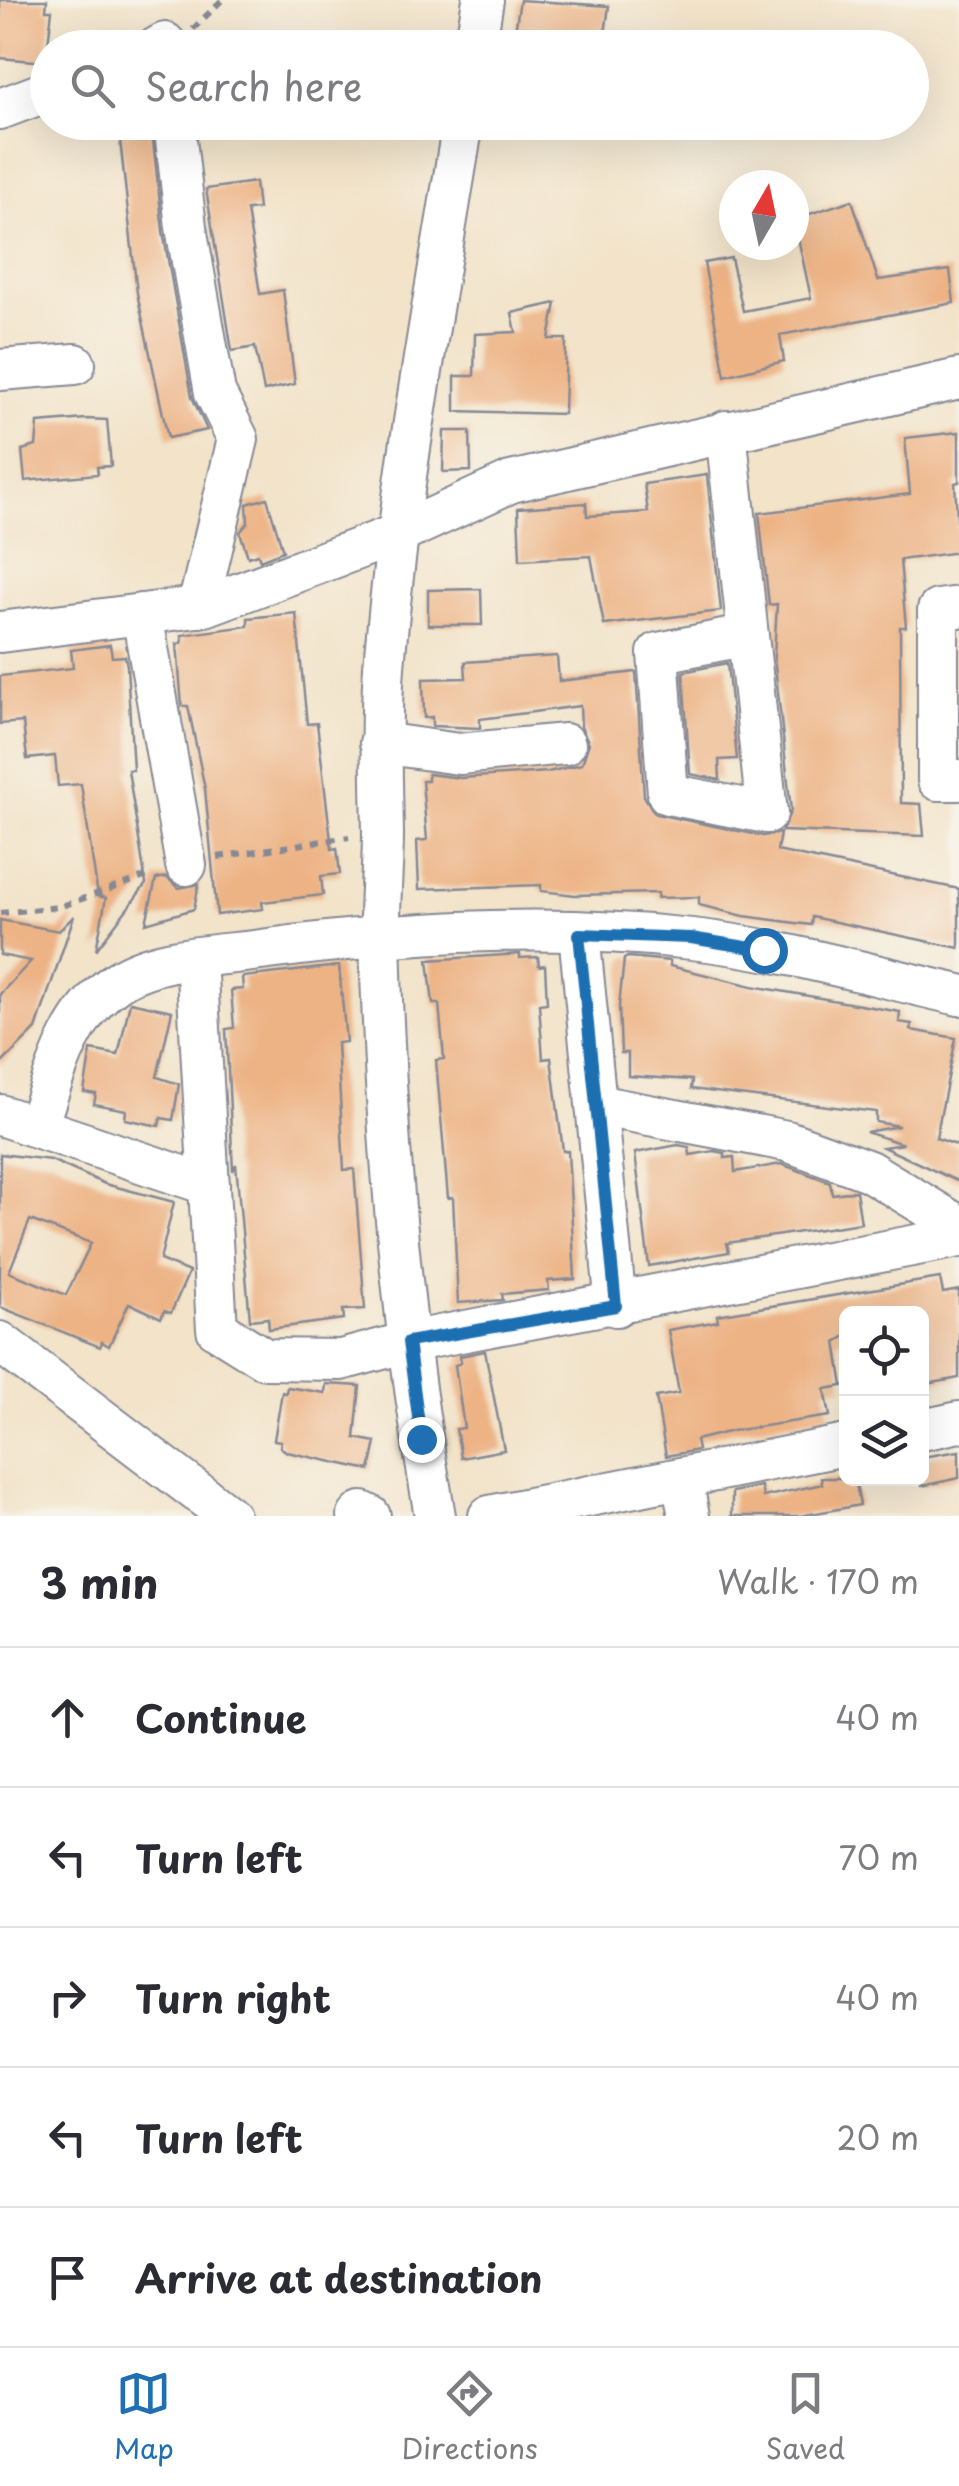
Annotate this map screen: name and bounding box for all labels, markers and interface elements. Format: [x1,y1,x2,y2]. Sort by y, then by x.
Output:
search box [30,30,929,140]
text: Search here [145,57,362,114]
icon: search [65,58,120,113]
north arrow [719,170,809,260]
route start [742,928,788,974]
map controls [839,1306,929,1486]
button: locate [839,1306,929,1396]
button: layers [839,1396,929,1486]
route end [399,1417,445,1463]
text: 3 min [40,1550,158,1613]
text: Walk · 170 m [717,1557,919,1605]
text: Continue [135,1689,306,1746]
icon: ahead [40,1690,95,1745]
text: 40 m [835,1693,919,1741]
text: Turn left [135,1829,303,1886]
icon: left [40,1830,95,1885]
text: 70 m [839,1833,919,1881]
text: Turn right [135,1969,331,2026]
icon: right [40,1970,95,2025]
text: 40 m [835,1973,919,2021]
text: Turn left [135,2109,303,2166]
icon: left [40,2110,95,2165]
text: 20 m [837,2113,919,2161]
text: Arrive at destination [135,2249,543,2306]
icon: arrive [40,2250,95,2305]
tab: Map [114,2366,174,2469]
tab: Directions [402,2366,538,2469]
tab: Saved [766,2366,845,2469]

